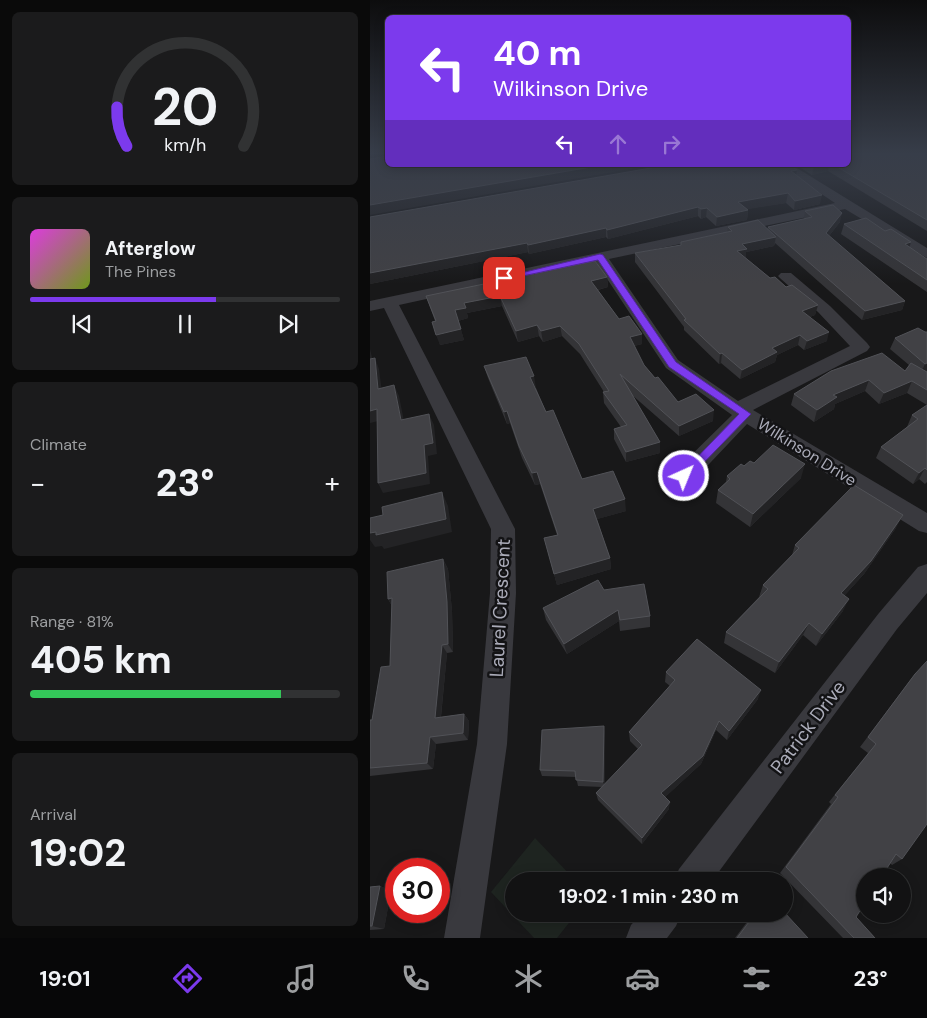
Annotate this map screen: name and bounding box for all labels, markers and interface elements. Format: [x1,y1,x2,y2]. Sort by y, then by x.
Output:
text: 40 m [493,30,582,76]
icon: left [410,35,475,100]
text: 20 [152,73,218,141]
text: Wilkinson Drive [493,74,648,103]
icon: left [551,130,579,158]
icon: ahead [604,130,632,158]
icon: right [657,130,685,158]
text: km/h [164,133,206,157]
text: Afterglow [105,236,196,261]
pin [483,257,525,299]
text: The Pines [105,261,176,282]
icon: arrive [490,264,518,292]
icon: previous [68,310,96,338]
icon: pause [171,310,199,338]
icon: next [274,310,302,338]
street label: Wilkinson Drive [754,413,860,491]
text: Climate [30,434,87,455]
position arrow [657,449,709,501]
text: 23° [156,458,214,508]
text: − [30,465,45,502]
text: + [325,465,340,502]
street label: Laurel Crescent [484,538,516,678]
text: Range · 81% [30,611,114,632]
text: 405 km [30,635,172,685]
street label: Patrick Drive [765,675,851,779]
text: Arrival [30,804,77,825]
text: 19:02 [30,828,126,878]
speed limit sign: 30 [385,858,450,923]
map controls [856,868,911,923]
button: sound [856,868,911,923]
text: 19:02 · 1 min · 230 m [559,884,739,909]
icon: directions [170,961,205,996]
icon: music [284,961,319,996]
icon: phone [398,961,433,996]
icon: climate [511,961,546,996]
icon: car [625,961,660,996]
icon: filters [739,961,774,996]
text: 19:01 [39,964,91,993]
text: 23° [853,964,887,993]

